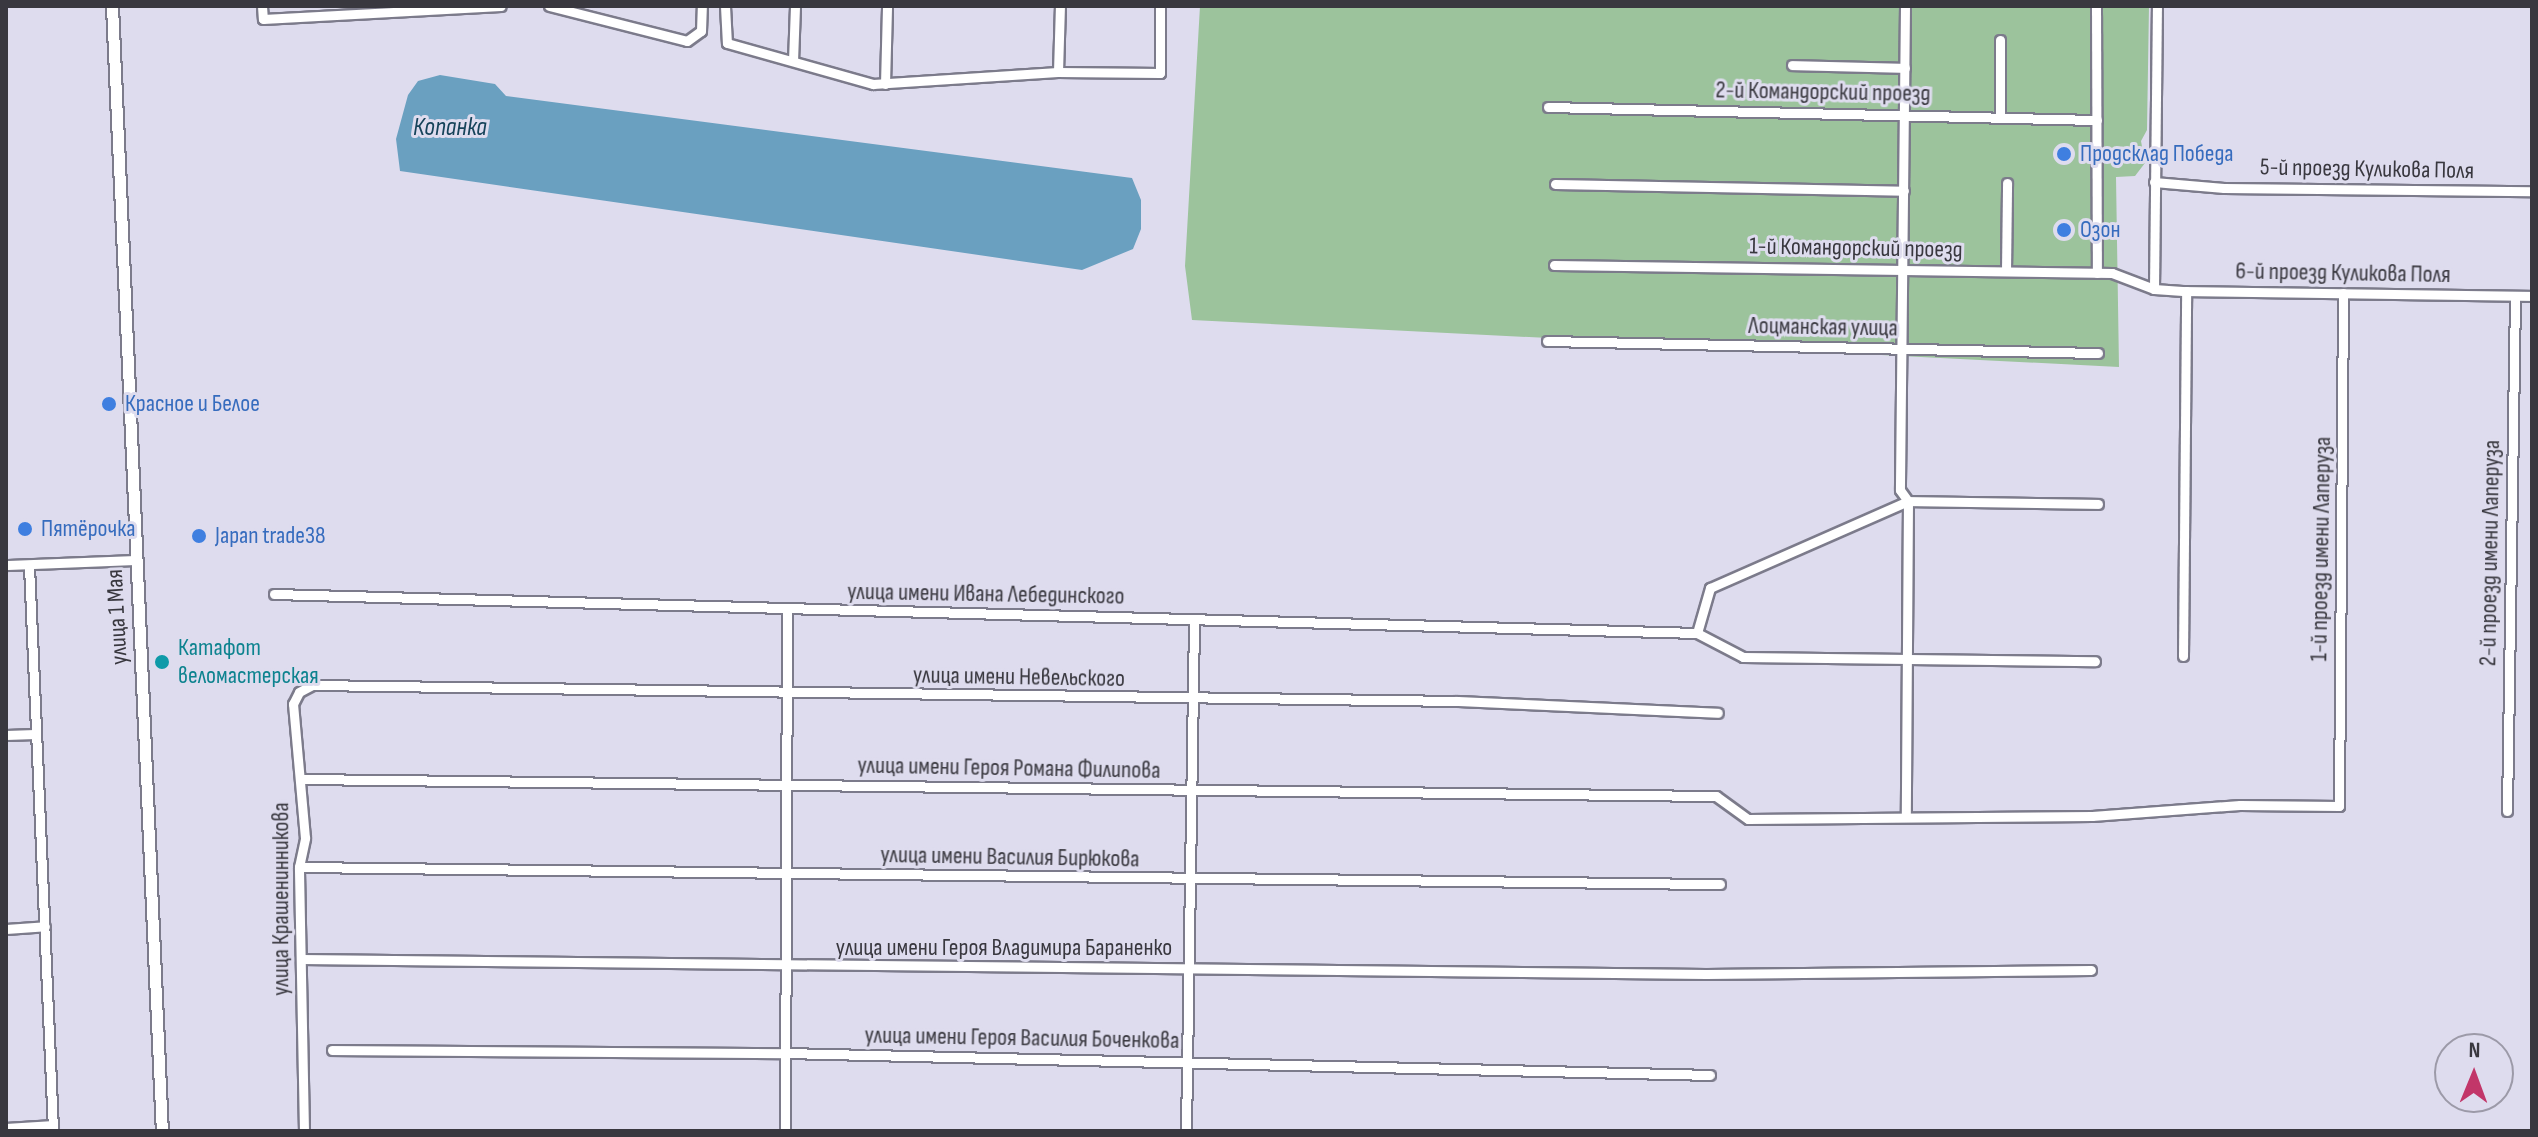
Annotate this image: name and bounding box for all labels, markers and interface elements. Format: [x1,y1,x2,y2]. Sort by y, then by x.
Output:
street label: 2-й Командорский проезд [1715,76,1931,108]
water label: Копанка [413,112,487,144]
place label: Продсклад Победа [2080,140,2234,168]
marker: Продсклад Победа [2055,145,2073,163]
street label: 5-й проезд Куликова Поля [2260,153,2474,185]
place label: Озон [2080,216,2120,244]
marker: Озон [2055,221,2073,239]
street label: 1-й Командорский проезд [1749,232,1963,264]
street label: 6-й проезд Куликова Поля [2235,257,2451,289]
street label: Лоцманская улица [1748,311,1898,343]
place label: Красное и Белое [125,390,260,418]
marker: Красное и Белое [100,395,118,413]
street label: 1-й проезд имени Лаперуза [2305,436,2337,662]
street label: 2-й проезд имени Лаперуза [2474,440,2506,666]
place label: Пятёрочка [41,515,135,543]
marker: Пятёрочка [16,520,34,538]
place label: Japan trade38 [215,522,326,550]
marker: Japan trade38 [190,527,208,545]
street label: улица 1 Мая [100,568,134,666]
street label: улица имени Ивана Лебединского [847,577,1125,611]
place label: Катафот веломастерская [178,634,319,690]
marker: Катафот веломастерская [153,653,171,671]
street label: улица имени Невельского [913,661,1125,693]
street label: улица имени Героя Романа Филипова [857,751,1161,785]
street label: улица Крашенинникова [267,802,295,996]
street label: улица имени Василия Бирюкова [880,840,1140,874]
street label: улица имени Героя Владимира Бараненко [836,934,1172,962]
street label: улица имени Героя Василия Боченкова [864,1021,1180,1055]
north arrow [2434,1033,2514,1113]
text: N [2468,1037,2481,1064]

